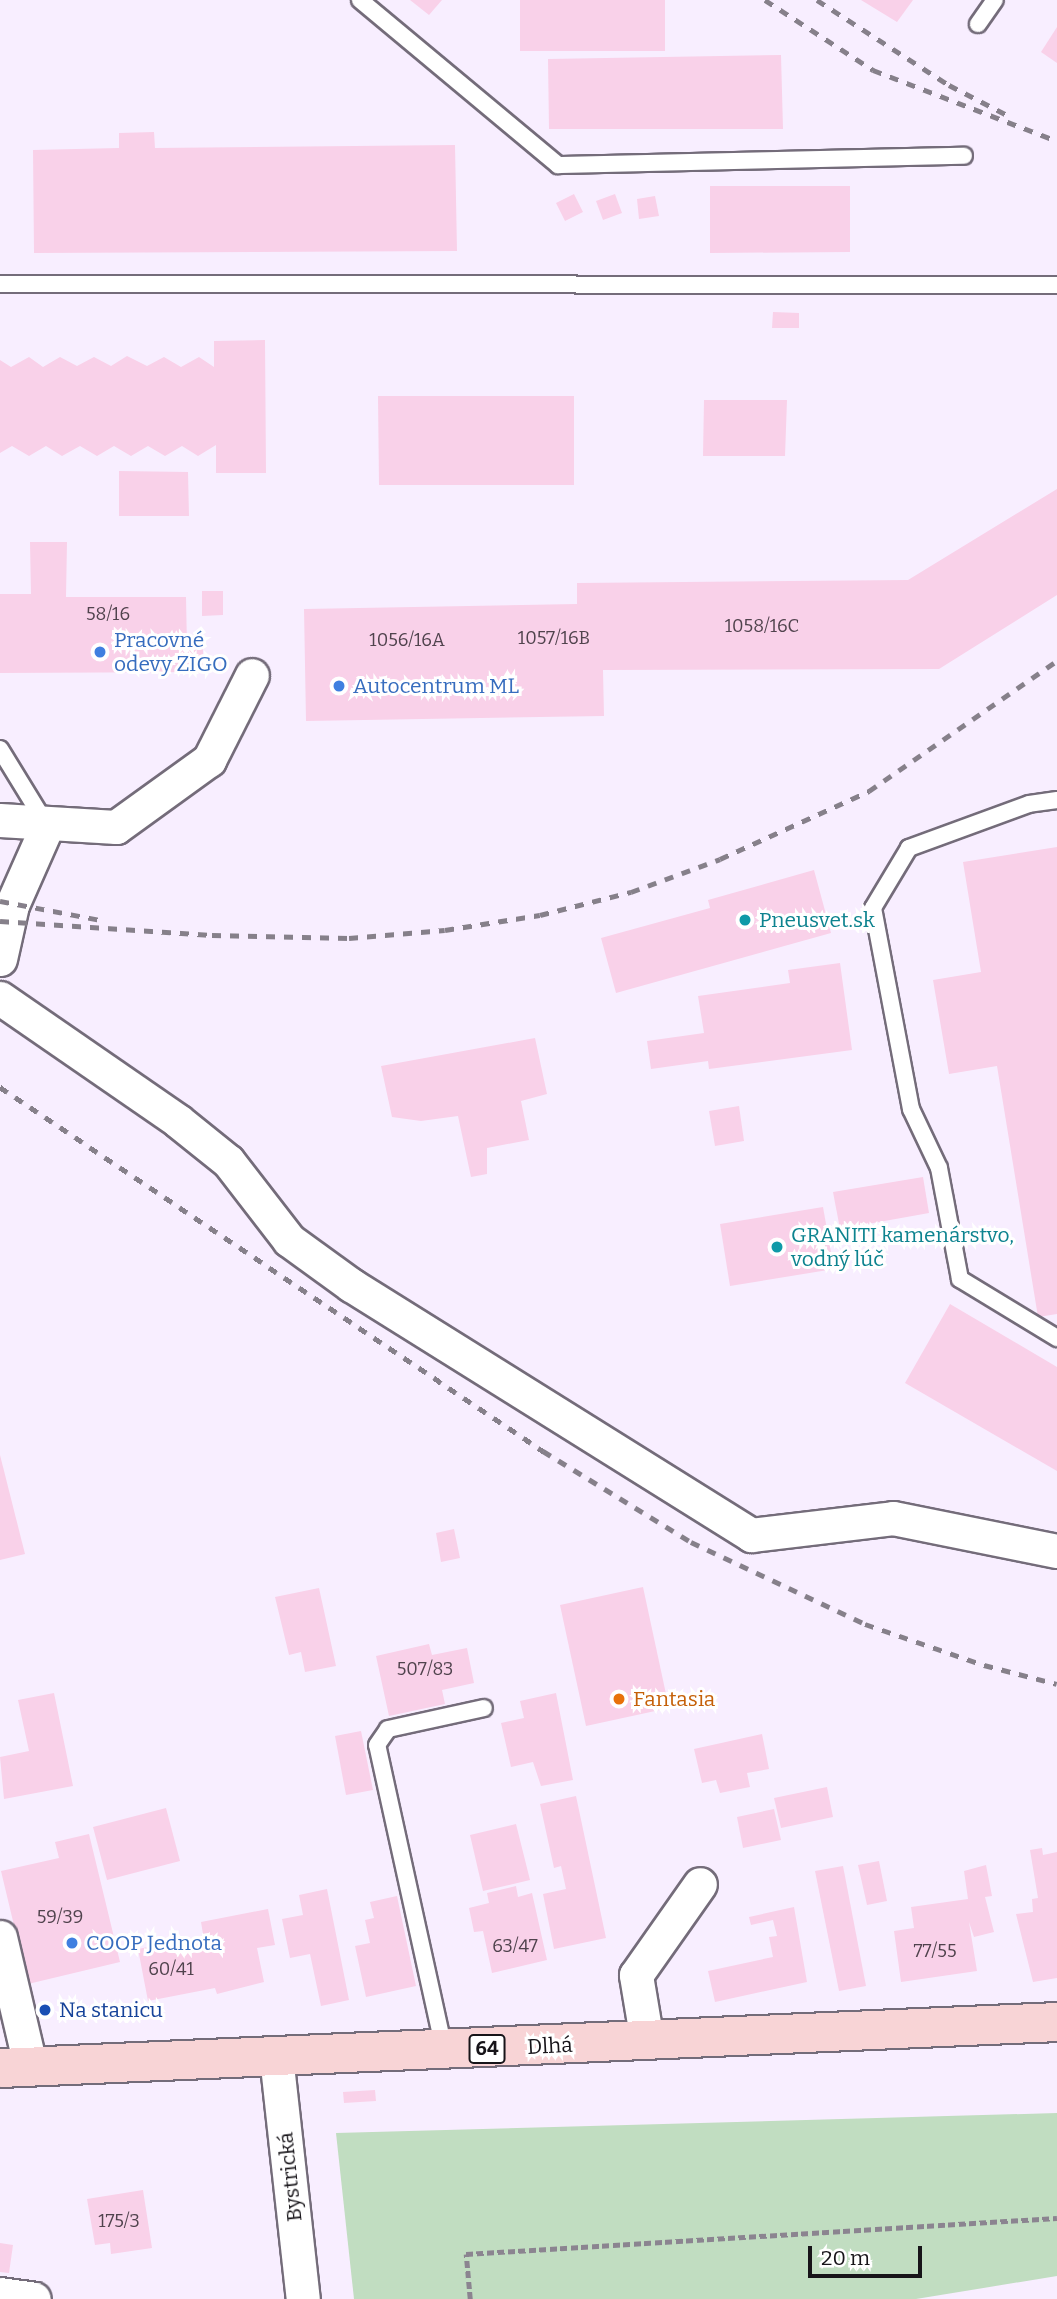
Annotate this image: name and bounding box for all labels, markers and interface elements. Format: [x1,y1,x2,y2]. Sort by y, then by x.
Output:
house number: 58/16 [86,603,130,625]
house number: 1058/16C [725,615,799,637]
place label: Pracovné odevy ZIGO [114,627,228,677]
house number: 1057/16B [518,627,590,649]
house number: 1056/16A [369,629,445,651]
marker: Pracovné odevy ZIGO [92,644,108,660]
place label: Autocentrum ML [353,673,519,699]
marker: Autocentrum ML [331,678,347,694]
place label: Pneusvet.sk [759,907,875,933]
marker: Pneusvet.sk [737,912,753,928]
place label: GRANITI kamenárstvo, vodný lúč [791,1222,1014,1272]
marker: GRANITI kamenárstvo, vodný lúč [769,1239,785,1255]
house number: 507/83 [397,1658,453,1680]
place label: Fantasia [633,1686,715,1712]
marker: Fantasia [611,1691,627,1707]
house number: 59/39 [37,1906,83,1928]
place label: COOP Jednota [86,1930,222,1956]
marker: COOP Jednota [64,1935,80,1951]
house number: 63/47 [492,1935,538,1957]
house number: 77/55 [913,1940,957,1962]
house number: 60/41 [148,1958,194,1980]
place label: Na stanicu [59,1997,163,2023]
marker: Na stanicu [37,2002,53,2018]
street label: Dlhá [527,2032,573,2060]
road number: 64 [468,2034,506,2064]
street label: Bystrická [273,2131,307,2223]
house number: 175/3 [98,2210,140,2232]
scale bar [812,2232,926,2276]
text: 20 m [821,2245,870,2271]

